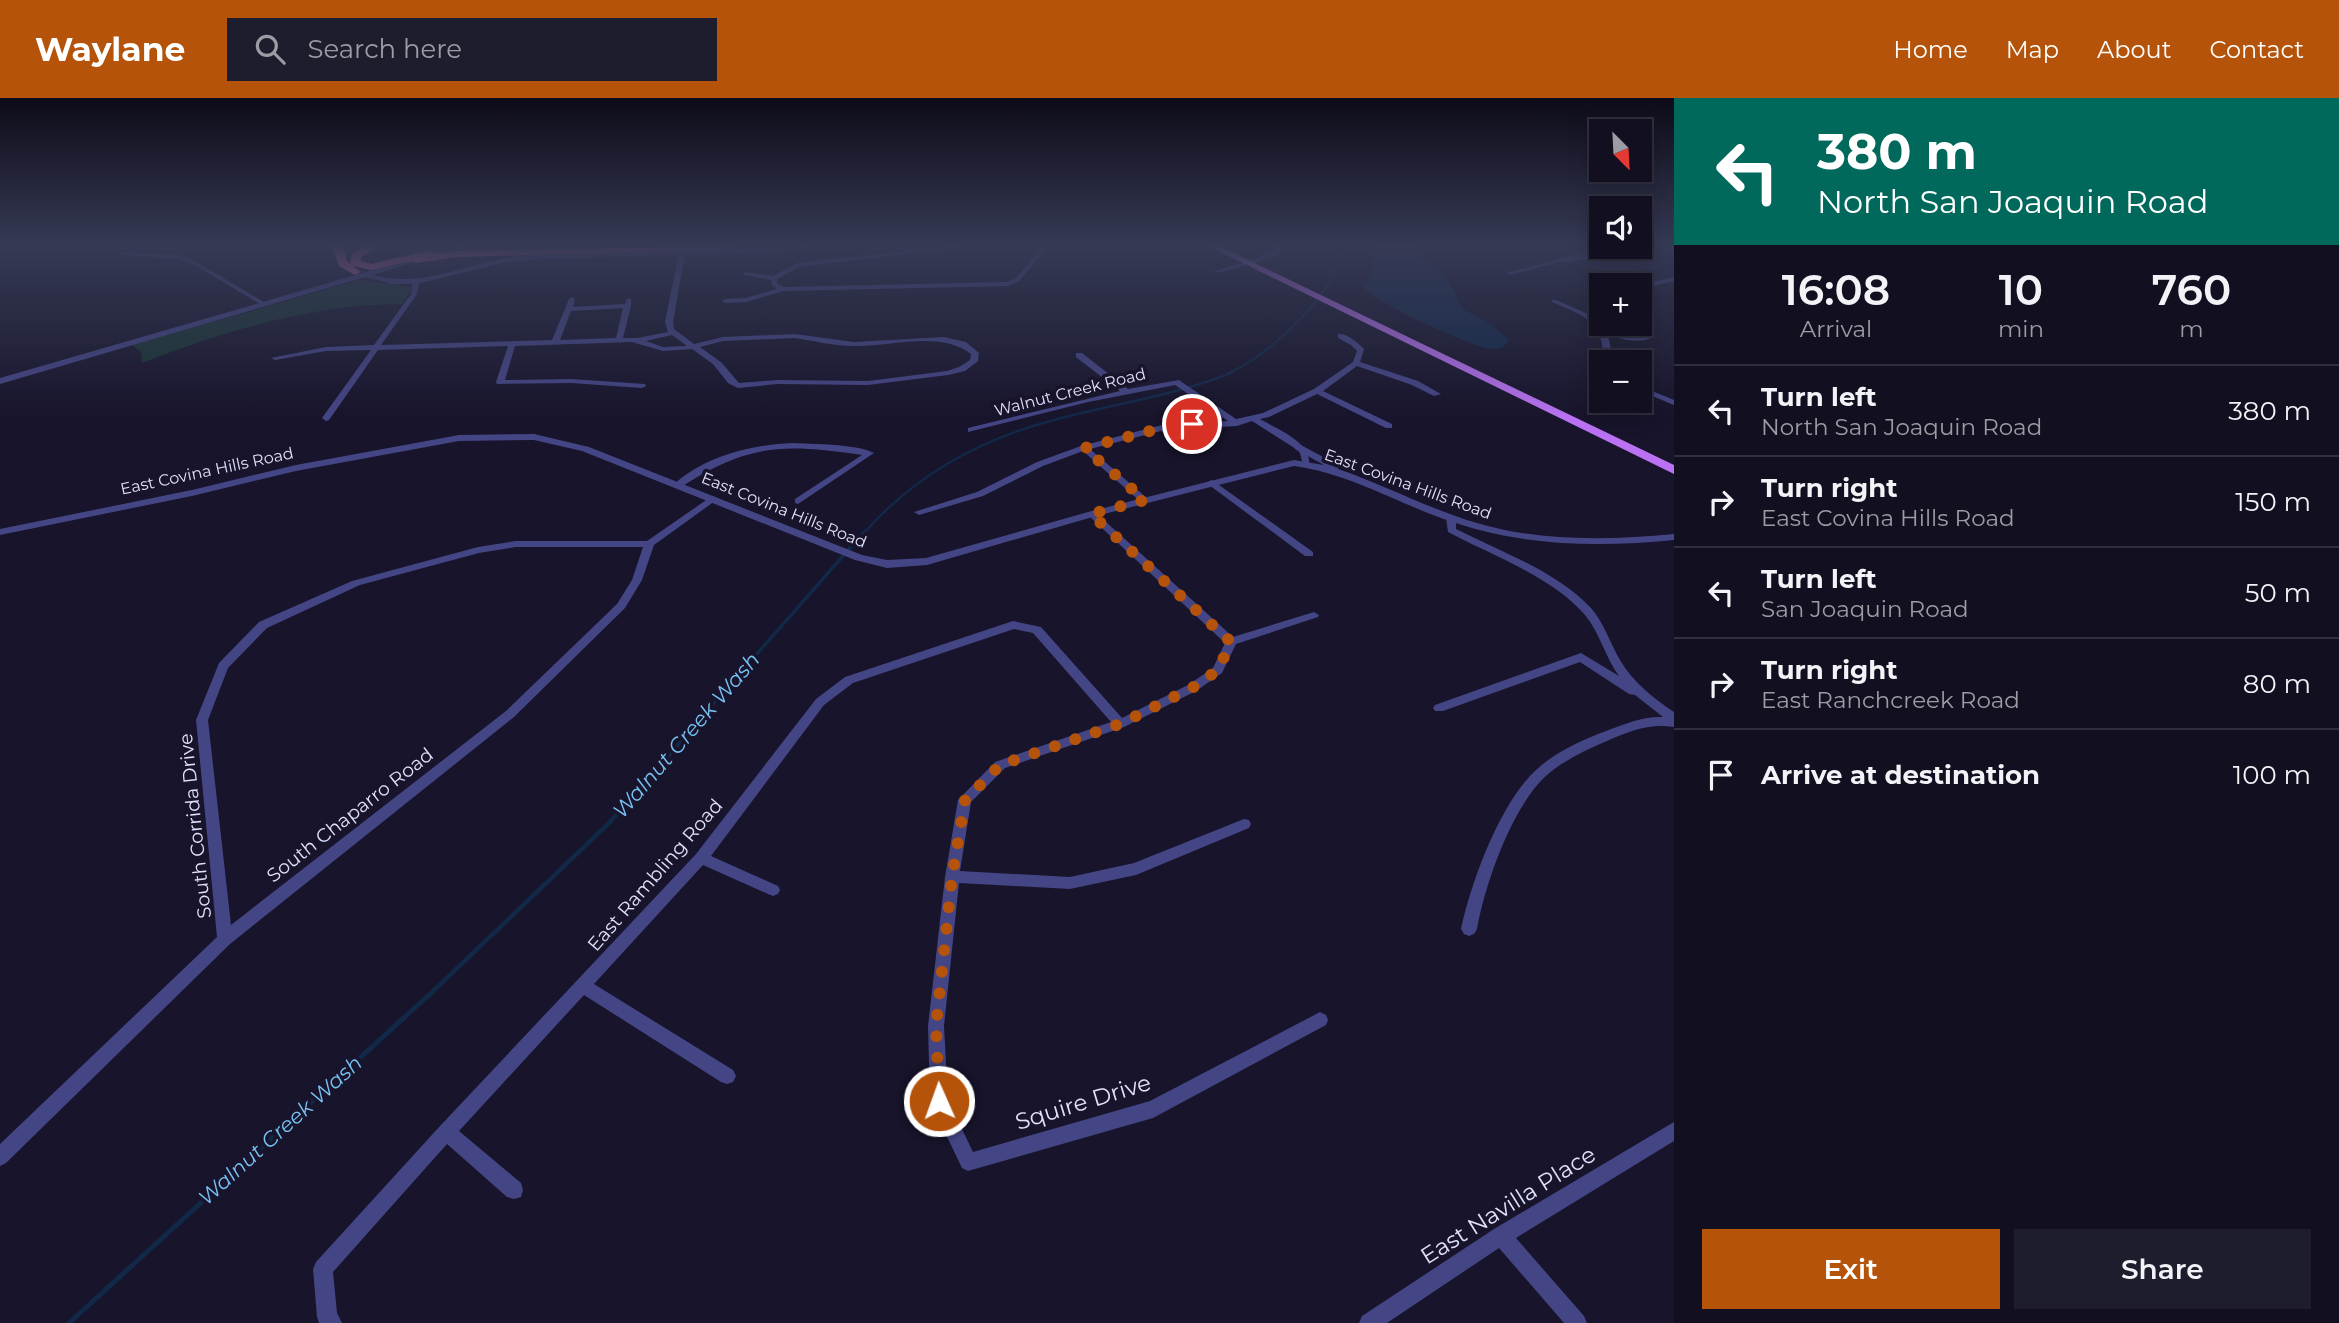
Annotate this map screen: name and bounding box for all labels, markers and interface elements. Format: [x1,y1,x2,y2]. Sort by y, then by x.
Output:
search box [227,18,717,81]
text: Waylane [35,29,185,69]
icon: search [251,30,289,68]
text: Search here [307,33,462,65]
text: Home [1893,35,1968,64]
text: Map [2006,35,2059,64]
text: About [2097,35,2171,64]
text: Contact [2209,35,2304,64]
north arrow [1589,119,1652,182]
map controls [1589,119,1652,413]
text: 380 m [1817,122,1977,181]
icon: left [1702,126,1793,217]
text: North San Joaquin Road [1817,182,2208,221]
button: sound [1589,196,1652,259]
text: 16:08 [1782,264,1890,316]
text: 10 [1999,264,2043,316]
text: 760 [2152,264,2231,316]
button: + [1589,273,1652,336]
text: Arrival [1800,315,1872,343]
text: min [1998,315,2044,343]
text: m [2179,315,2204,343]
button: − [1589,350,1652,413]
street label: Walnut Creek Road [992,364,1148,420]
text: Turn left [1761,381,1877,413]
icon: left [1702,392,1740,430]
pin [1162,394,1222,454]
text: 380 m [2228,395,2311,427]
icon: arrive [1173,405,1211,443]
text: North San Joaquin Road [1761,413,2042,441]
street label: East Covina Hills Road [119,443,295,499]
street label: East Covina Hills Road [1322,445,1494,523]
street label: East Covina Hills Road [699,468,869,552]
text: Turn right [1761,472,1897,504]
icon: right [1702,483,1740,521]
text: 150 m [2235,486,2311,518]
text: East Covina Hills Road [1761,504,2015,532]
text: Turn left [1761,563,1877,595]
icon: left [1702,574,1740,612]
text: 50 m [2245,577,2311,609]
text: San Joaquin Road [1761,595,1969,623]
water label: Walnut Creek Wash [607,647,765,823]
text: Turn right [1761,654,1897,686]
icon: right [1702,665,1740,703]
text: 80 m [2243,668,2311,700]
text: East Ranchcreek Road [1761,686,2020,714]
street label: South Corrida Drive [174,732,216,920]
street label: South Chaparro Road [262,743,438,887]
icon: arrive [1702,756,1740,794]
text: Arrive at destination [1761,759,2040,791]
text: 100 m [2233,759,2311,791]
street label: East Rambling Road [583,794,727,956]
water label: Walnut Creek Wash [193,1050,367,1210]
position arrow [902,1064,976,1138]
street label: Squire Drive [1012,1068,1154,1136]
street label: East Navilla Place [1415,1140,1601,1270]
button: Exit [1702,1229,2000,1309]
button: Share [2014,1229,2311,1309]

